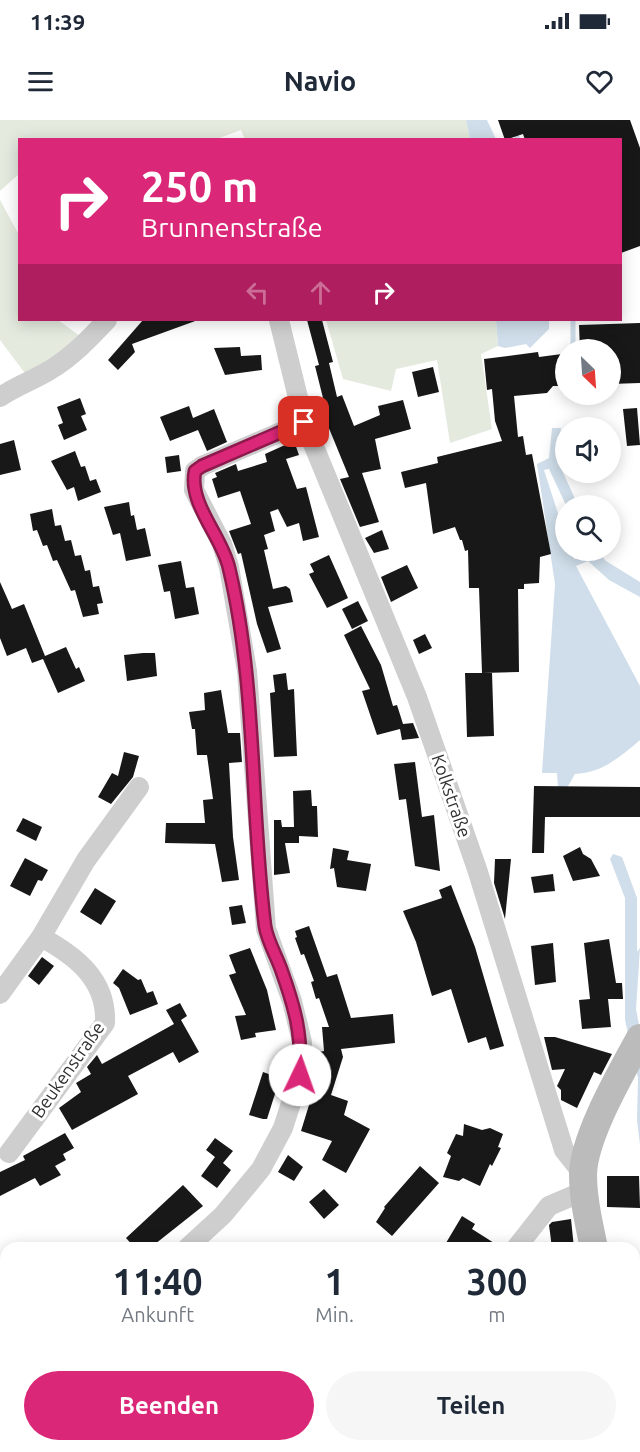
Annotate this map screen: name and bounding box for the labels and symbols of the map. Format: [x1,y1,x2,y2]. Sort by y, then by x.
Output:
north arrow [555,339,621,405]
pin [278,396,329,447]
street label: Kolkstraße [428,751,476,840]
street label: Beukenstraße [27,1018,108,1121]
position arrow [268,1043,332,1107]

